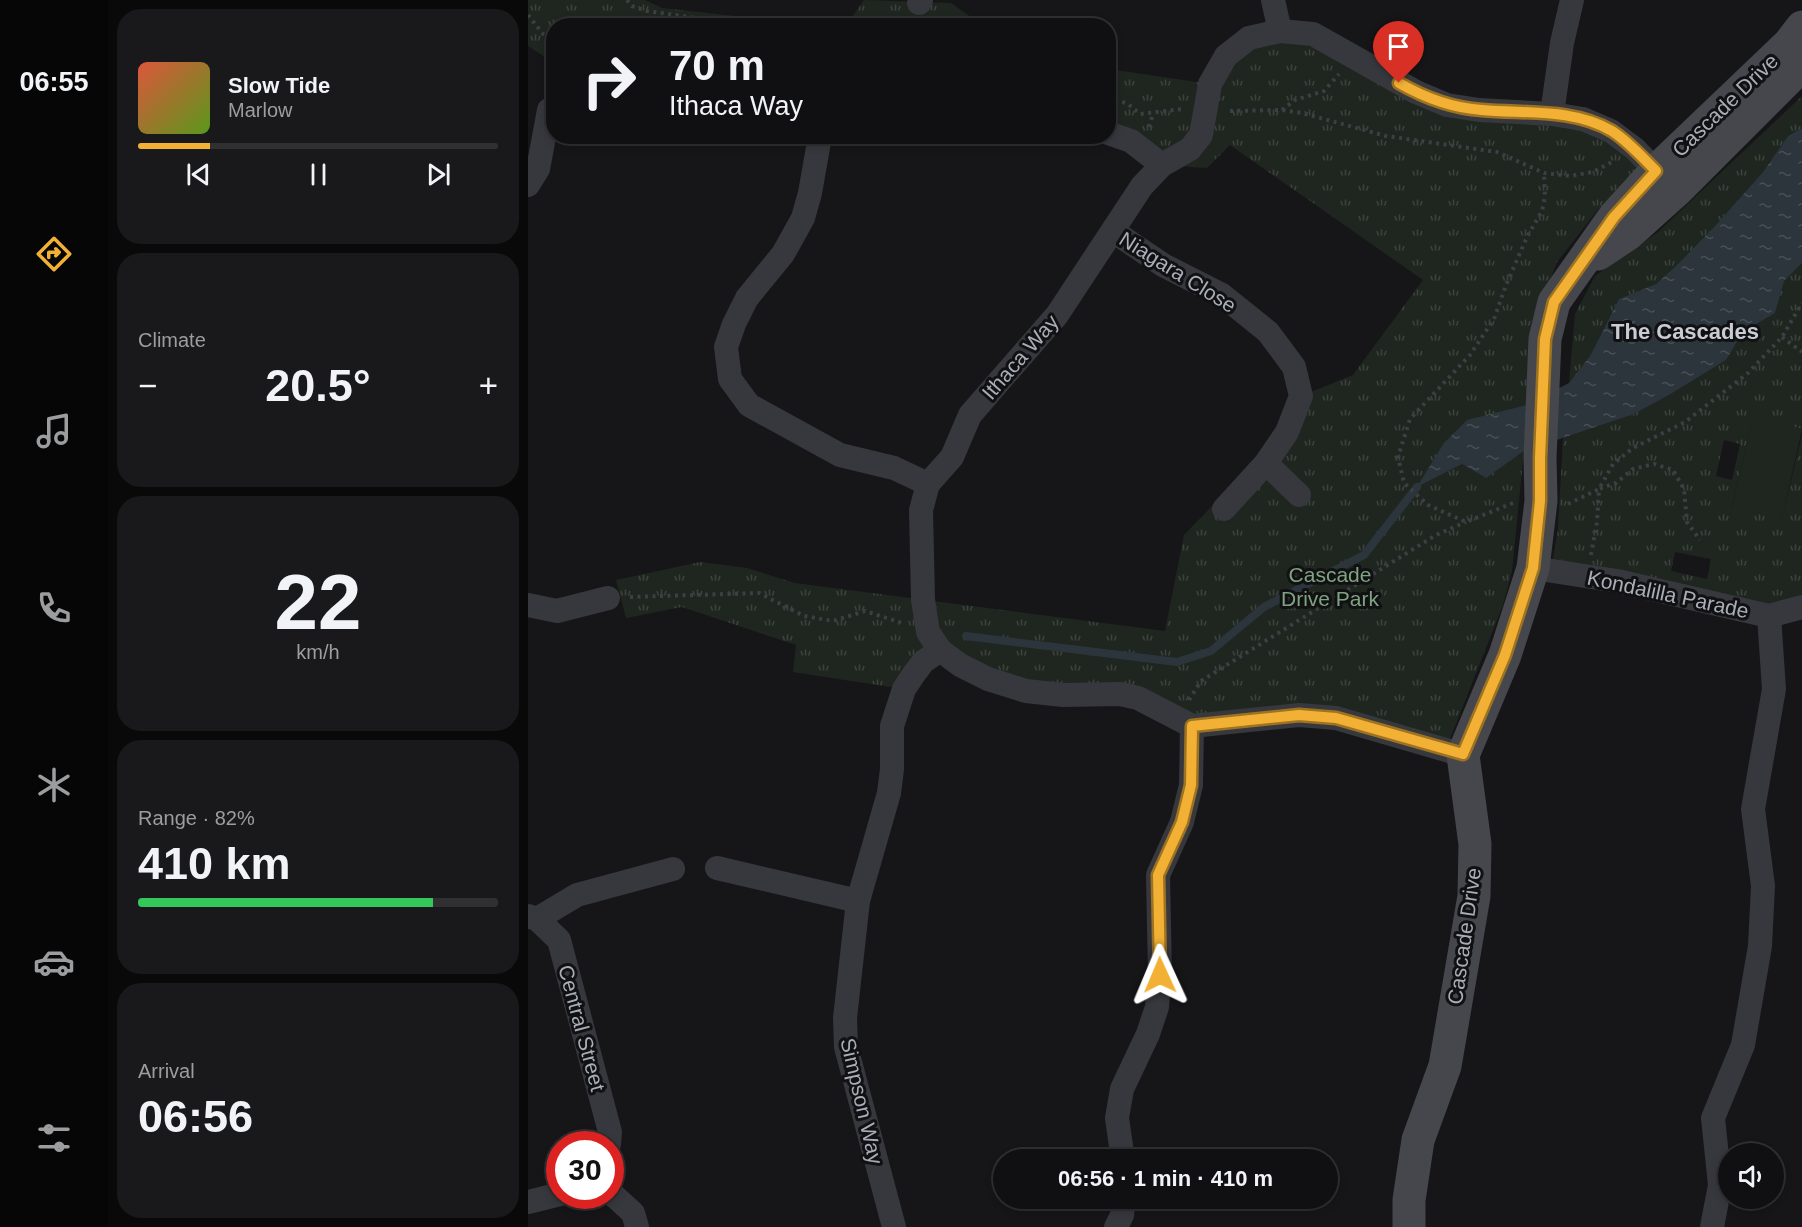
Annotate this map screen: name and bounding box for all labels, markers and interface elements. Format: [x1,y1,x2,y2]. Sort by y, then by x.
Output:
pin [1373,21,1424,83]
icon: arrive [1382,30,1415,63]
icon: right [570,42,648,120]
text: 70 m [669,42,765,89]
street label: Cascade Drive [1667,49,1783,161]
text: 06:55 [19,67,89,97]
text: Slow Tide [228,73,330,98]
text: Ithaca Way [669,91,803,121]
text: Marlow [228,99,292,121]
icon: previous [182,158,215,191]
icon: pause [302,158,335,191]
icon: next [422,158,455,191]
street label: Niagara Close [1115,227,1241,317]
icon: directions [33,233,75,275]
street label: Ithaca Way [977,310,1063,404]
district label: The Cascades [1611,319,1759,344]
text: Climate [138,329,206,351]
text: 20.5° [265,360,371,411]
text: − [138,367,157,404]
text: + [479,367,498,404]
icon: music [33,410,75,452]
text: 22 [275,558,361,646]
park label: Cascade Drive Park [1281,563,1380,610]
street label: Kondalilla Parade [1585,566,1751,622]
icon: phone [33,587,75,629]
text: km/h [296,641,340,663]
icon: climate [33,764,75,806]
text: Range · 82% [138,807,255,829]
text: 410 km [138,838,291,889]
street label: Cascade Drive [1443,866,1485,1006]
icon: car [33,941,75,983]
position arrow [1128,943,1192,1007]
street label: Central Street [554,962,610,1094]
street label: Simpson Way [836,1036,888,1167]
text: Arrival [138,1060,195,1082]
text: 06:56 [138,1091,253,1142]
icon: filters [33,1117,75,1159]
speed limit sign: 30 [546,1131,624,1209]
map controls [1718,1143,1784,1209]
button: sound [1718,1143,1784,1209]
text: 06:56 · 1 min · 410 m [1058,1166,1273,1191]

